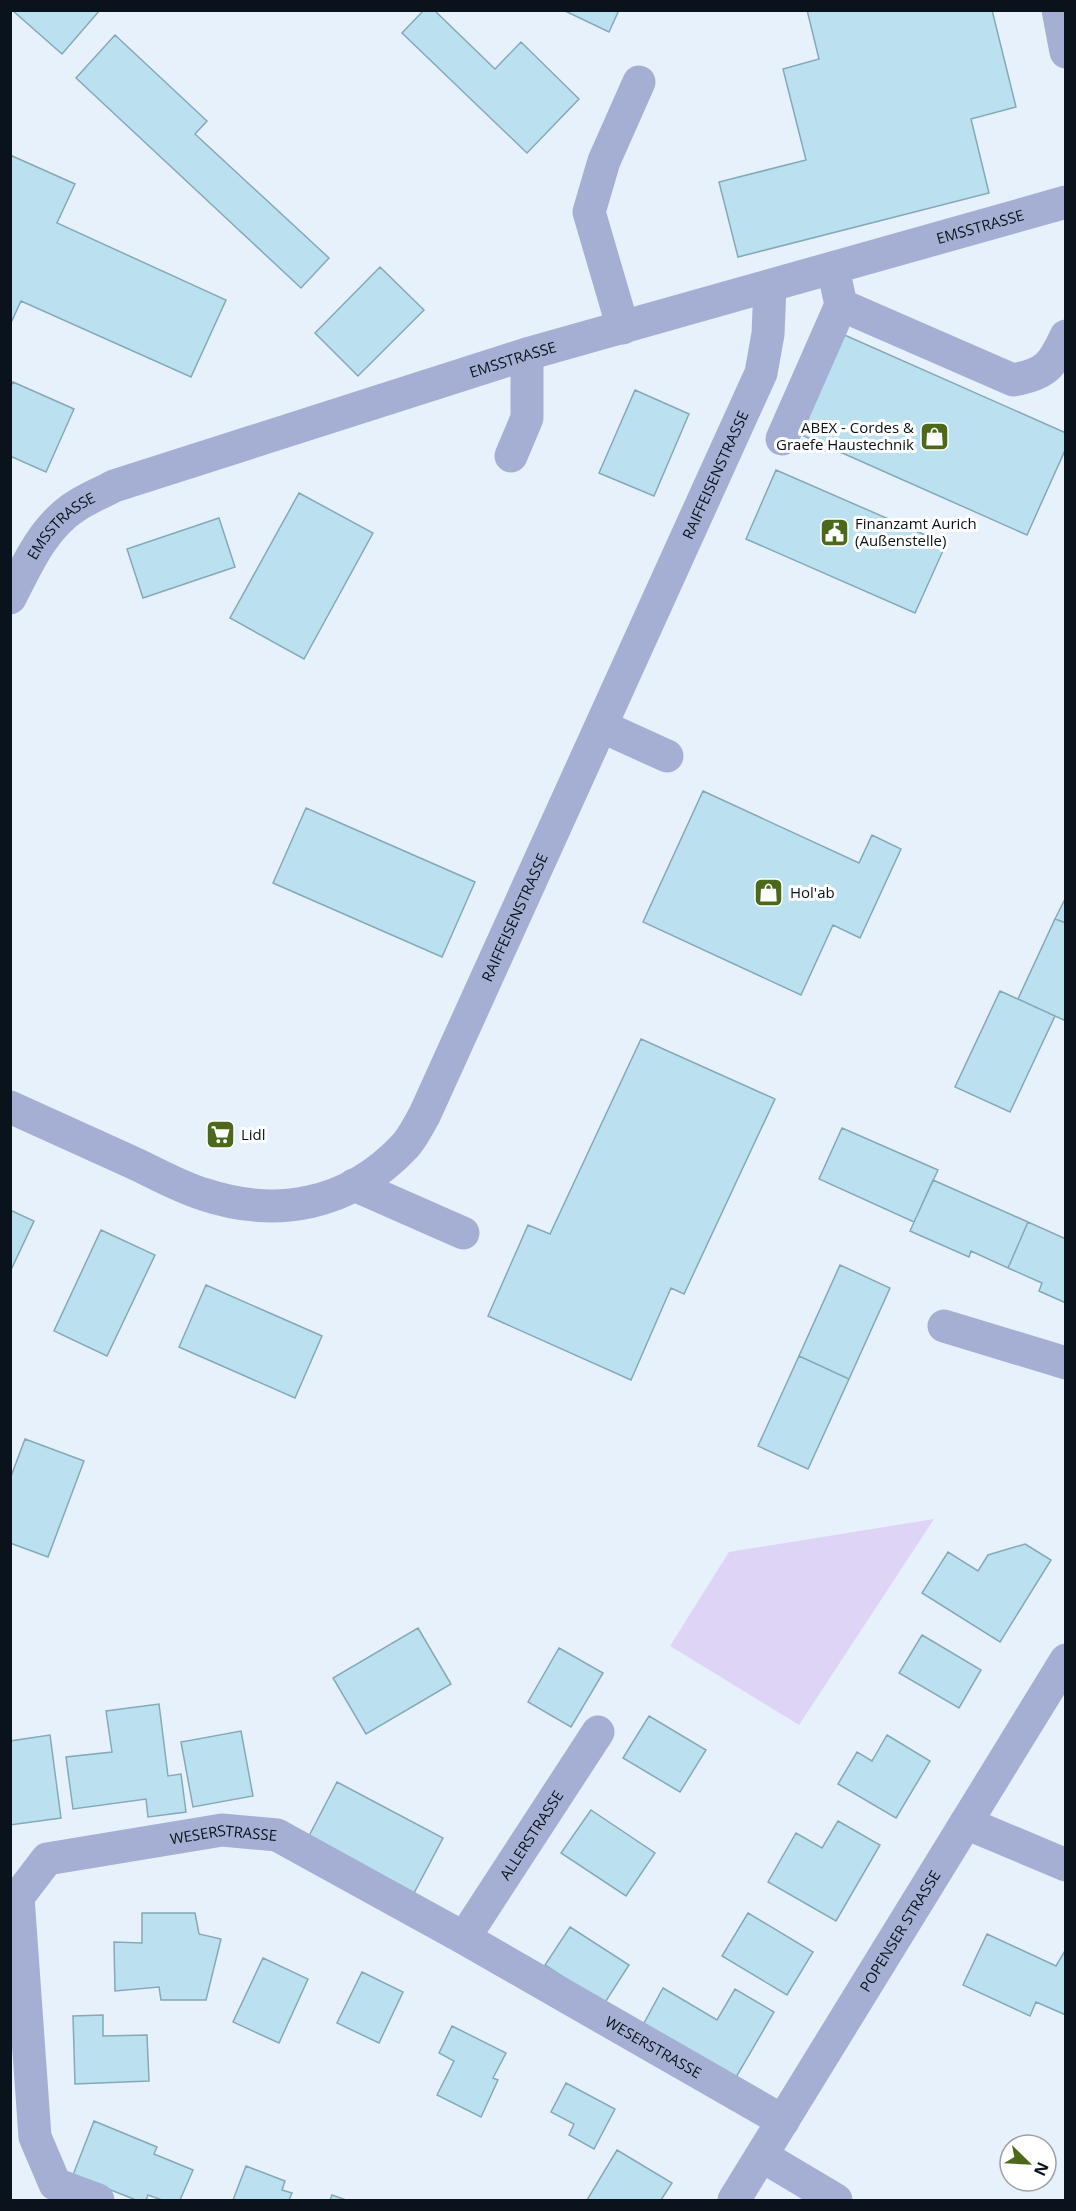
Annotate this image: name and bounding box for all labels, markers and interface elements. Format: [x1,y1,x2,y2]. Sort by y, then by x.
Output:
street label: EMSSTRASSE [934,204,1026,248]
street label: EMSSTRASSE [467,336,558,382]
street label: RAIFFEISENSTRASSE [677,407,753,542]
place label: ABEX - Cordes & Graefe Haustechnik [776,417,914,454]
shop icon: ABEX - Cordes & Graefe Haustechnik [919,420,951,452]
street label: EMSSTRASSE [22,487,98,563]
place label: Finanzamt Aurich (Außenstelle) [855,513,977,550]
public building icon: Finanzamt Aurich (Außenstelle) [818,516,850,548]
street label: RAIFFEISENSTRASSE [476,850,552,985]
shop icon: Hol'ab [753,876,785,908]
place label: Hol'ab [790,882,835,902]
supermarket icon: Lidl [204,1118,236,1150]
place label: Lidl [241,1124,266,1144]
street label: ALLERSTRASSE [495,1786,567,1883]
street label: WESERSTRASSE [168,1820,278,1848]
street label: POPENSER STRASSE [855,1866,944,1995]
street label: WESERSTRASSE [602,2011,705,2082]
north arrow [998,2133,1058,2193]
text: N [1029,2159,1054,2180]

